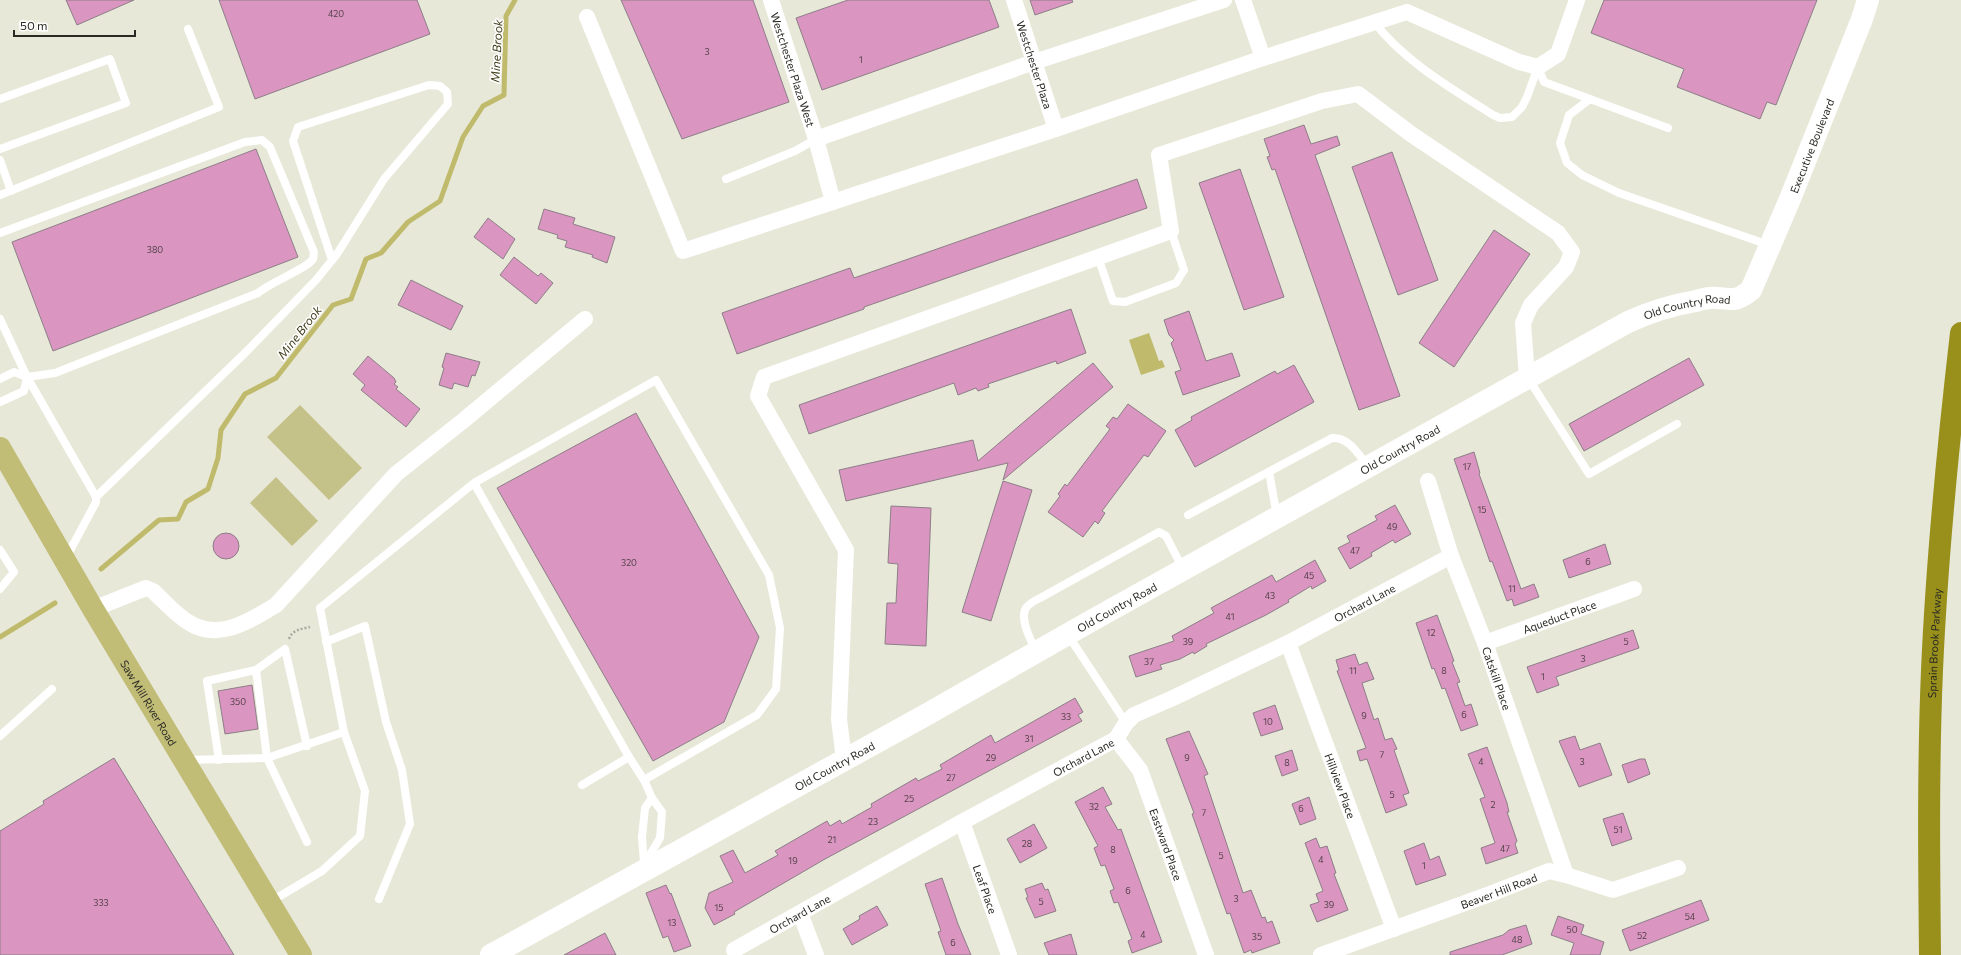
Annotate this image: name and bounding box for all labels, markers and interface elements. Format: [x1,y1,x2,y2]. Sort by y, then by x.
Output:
house number: 420 [328,8,344,19]
street label: Westchester Plaza West [769,11,818,129]
scale bar [14,12,135,38]
text: 50 m [20,18,48,32]
water label: Mine Brook [487,19,505,83]
street label: Westchester Plaza [1015,19,1055,110]
house number: 3 [704,46,710,57]
house number: 1 [859,54,863,65]
street label: Executive Boulevard [1787,97,1836,195]
house number: 380 [147,244,163,255]
street label: Old Country Road [1641,291,1731,321]
water label: Mine Brook [274,302,324,361]
street label: Old Country Road [1357,422,1442,476]
house number: 17 [1463,461,1472,472]
house number: 15 [1477,504,1487,515]
house number: 49 [1387,521,1397,532]
house number: 47 [1350,545,1360,556]
house number: 6 [1585,556,1591,567]
house number: 320 [621,557,637,568]
house number: 45 [1304,570,1314,581]
street label: Old Country Road [1074,579,1159,634]
street label: Orchard Lane [1331,581,1397,624]
house number: 11 [1508,583,1516,594]
street label: Sprain Brook Parkway [1924,587,1943,698]
house number: 43 [1265,590,1275,601]
street label: Aqueduct Place [1521,597,1598,635]
house number: 41 [1226,611,1234,622]
house number: 12 [1427,627,1435,638]
house number: 39 [1183,636,1193,647]
house number: 5 [1623,636,1629,647]
street label: Catskill Place [1480,645,1514,712]
house number: 3 [1580,653,1586,664]
house number: 37 [1144,656,1154,667]
street label: Saw Mill River Road [118,657,180,748]
house number: 11 [1349,665,1357,676]
house number: 8 [1441,665,1447,676]
house number: 1 [1541,671,1545,682]
house number: 350 [230,696,246,707]
house number: 6 [1461,709,1467,720]
house number: 9 [1361,710,1367,721]
house number: 33 [1061,711,1071,722]
house number: 10 [1263,716,1273,727]
house number: 31 [1025,733,1033,744]
street label: Orchard Lane [1050,735,1116,779]
street label: Old Country Road [792,738,876,793]
house number: 7 [1380,749,1385,760]
street label: Hillview Place [1323,751,1359,820]
house number: 29 [986,752,996,763]
house number: 9 [1184,752,1190,763]
house number: 4 [1478,756,1484,767]
house number: 3 [1579,756,1585,767]
house number: 8 [1284,757,1290,768]
house number: 27 [946,772,956,783]
house number: 5 [1389,789,1395,800]
house number: 25 [904,793,914,804]
house number: 2 [1491,799,1496,810]
house number: 32 [1089,801,1099,812]
house number: 6 [1298,803,1304,814]
street label: Eastward Place [1148,806,1185,882]
house number: 7 [1202,807,1207,818]
house number: 23 [868,816,878,827]
house number: 51 [1613,824,1623,835]
house number: 21 [828,834,836,845]
house number: 28 [1022,838,1032,849]
house number: 47 [1500,843,1510,854]
house number: 8 [1110,844,1116,855]
house number: 5 [1218,850,1224,861]
house number: 4 [1318,854,1324,865]
house number: 19 [788,855,798,866]
house number: 1 [1422,860,1426,871]
street label: Leaf Place [971,863,1000,915]
street label: Beaver Hill Road [1459,870,1539,911]
house number: 6 [1125,885,1131,896]
street label: Orchard Lane [767,891,832,936]
house number: 3 [1233,893,1239,904]
house number: 5 [1038,896,1044,907]
house number: 333 [93,897,109,908]
house number: 39 [1324,899,1334,910]
house number: 15 [714,902,724,913]
house number: 54 [1685,911,1696,922]
house number: 13 [668,917,676,928]
house number: 50 [1566,924,1578,935]
house number: 4 [1140,929,1146,940]
house number: 52 [1637,930,1647,941]
house number: 35 [1252,931,1262,942]
house number: 48 [1512,934,1522,945]
house number: 6 [950,937,956,948]

